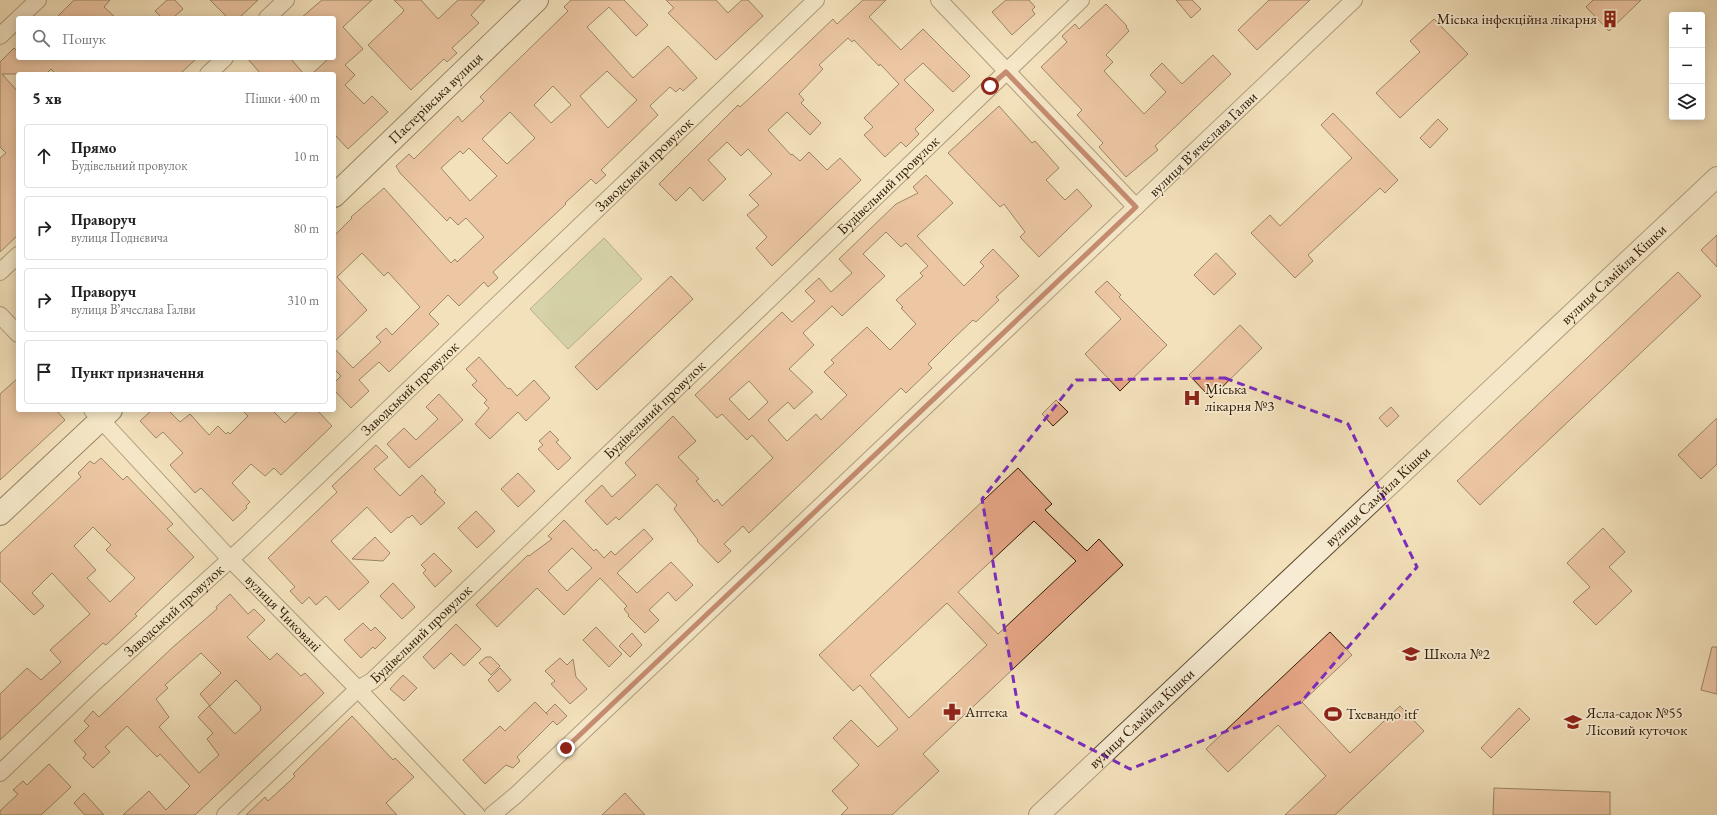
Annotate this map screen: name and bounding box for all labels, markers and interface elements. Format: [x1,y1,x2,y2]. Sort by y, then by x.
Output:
place label: Міська інфекційна лікарня [1437,9,1597,28]
building icon: Міська інфекційна лікарня [1600,9,1620,29]
map controls [1669,12,1705,120]
button: + [1669,12,1705,48]
search box [16,16,336,60]
icon: search [30,27,52,49]
text: Пошук [62,29,106,48]
street label: Пастерівська вулиця [384,48,487,148]
button: − [1669,48,1705,84]
route start [981,77,999,95]
button: layers [1669,84,1705,120]
text: 5 хв [32,87,62,109]
street label: вулиця Вʼячеслава Галви [1144,87,1261,200]
text: Пішки · 400 m [245,90,320,107]
street label: Заводський провулок [591,113,697,215]
street label: Будівельний провулок [833,131,943,238]
text: Прямо [71,138,116,157]
icon: ahead [33,145,55,167]
text: 10 m [294,148,319,165]
text: Будівельний провулок [71,157,187,174]
text: Праворуч [71,210,136,229]
icon: right [33,217,55,239]
text: 80 m [294,220,319,237]
street label: вулиця Самійла Кішки [1557,220,1670,328]
text: вулиця Поднєвича [71,229,168,246]
text: Праворуч [71,282,136,301]
icon: right [33,289,55,311]
text: 310 m [288,292,319,309]
text: вулиця Вʼячеслава Галви [71,301,196,318]
street label: Заводський провулок [356,337,462,439]
street label: Будівельний провулок [599,356,709,463]
icon: arrive [33,361,55,383]
text: Пункт призначення [71,363,204,382]
place label: Міська лікарня №3 [1205,379,1274,415]
hospital icon: Міська лікарня №3 [1182,388,1202,408]
street label: вулиця Самійла Кішки [1321,442,1434,550]
street label: Заводський провулок [119,560,228,660]
street label: вулиця Чиковані [241,570,326,656]
street label: Будівельний провулок [365,580,476,687]
school or university icon: Школа №2 [1401,644,1421,664]
place label: Школа №2 [1424,644,1491,663]
street label: вулиця Самійла Кішки [1085,664,1198,772]
pharmacy icon: Аптека [942,702,962,722]
place label: Аптека [964,702,1008,721]
place label: Ясла-садок №55 Лісовий куточок [1585,703,1687,739]
sports icon: Тхевандо itf [1323,704,1343,724]
place label: Тхевандо itf [1346,704,1419,723]
school or university icon: Ясла-садок №55 Лісовий куточок [1563,712,1583,732]
route end [557,739,575,757]

